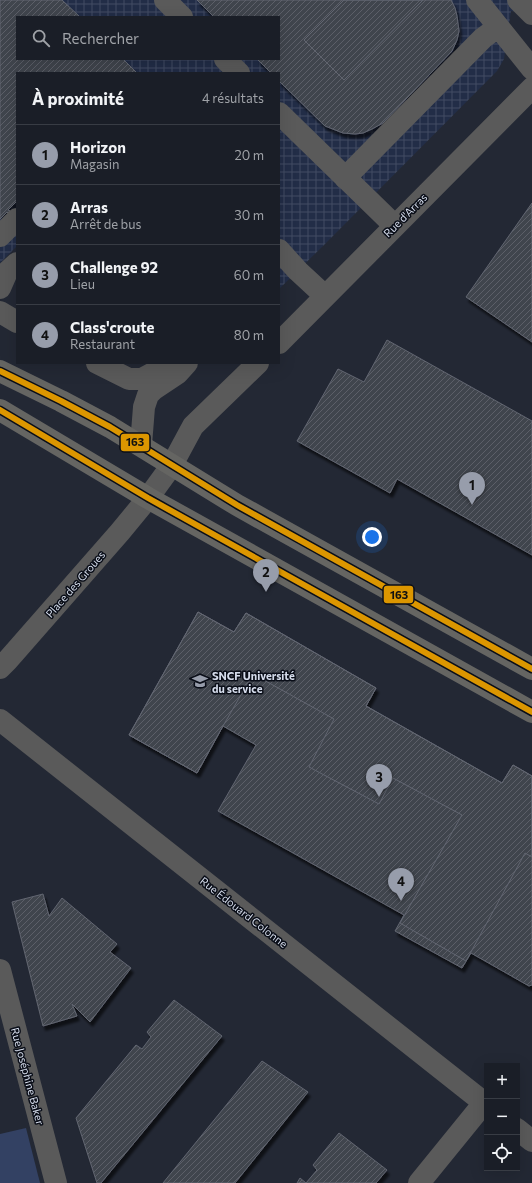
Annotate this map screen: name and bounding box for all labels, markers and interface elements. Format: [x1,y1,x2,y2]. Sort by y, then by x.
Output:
search box [16,16,280,60]
icon: search [30,27,52,49]
text: Rechercher [62,29,139,47]
text: À proximité [32,88,124,109]
text: 4 résultats [202,90,264,106]
text: Horizon [70,138,126,156]
text: 1 [42,147,48,163]
text: 20 m [235,147,264,163]
text: Magasin [70,156,120,172]
street label: Rue d'Arras [380,190,430,240]
text: Arras [70,198,108,216]
text: 2 [41,207,49,223]
text: 30 m [234,207,264,223]
text: Arrêt de bus [70,216,141,232]
text: Challenge 92 [70,258,158,276]
text: 3 [41,267,49,283]
text: 60 m [234,267,264,283]
text: Lieu [70,276,95,292]
text: Class'croute [70,318,155,336]
text: 4 [41,327,49,343]
text: 80 m [234,327,264,343]
text: Restaurant [70,336,135,352]
line badge: 163 [120,433,150,452]
text: 163 [126,435,144,448]
pin: 1 [459,472,485,505]
your location [362,527,382,547]
street label: Place des Groues [43,548,107,620]
pin: 2 [253,559,279,592]
line badge: 163 [383,585,414,604]
text: 163 [390,588,408,601]
place label: SNCF Université du service [212,669,295,695]
school or university icon: SNCF Université du service [191,672,209,690]
pin: 3 [366,764,392,797]
pin: 4 [388,868,414,901]
street label: Rue Édouard Colonne [198,873,291,950]
street label: Rue Joséphine Baker [8,1026,47,1127]
map controls [484,1063,520,1171]
button: + [484,1063,520,1099]
button: − [484,1099,520,1135]
button: locate [484,1135,520,1171]

